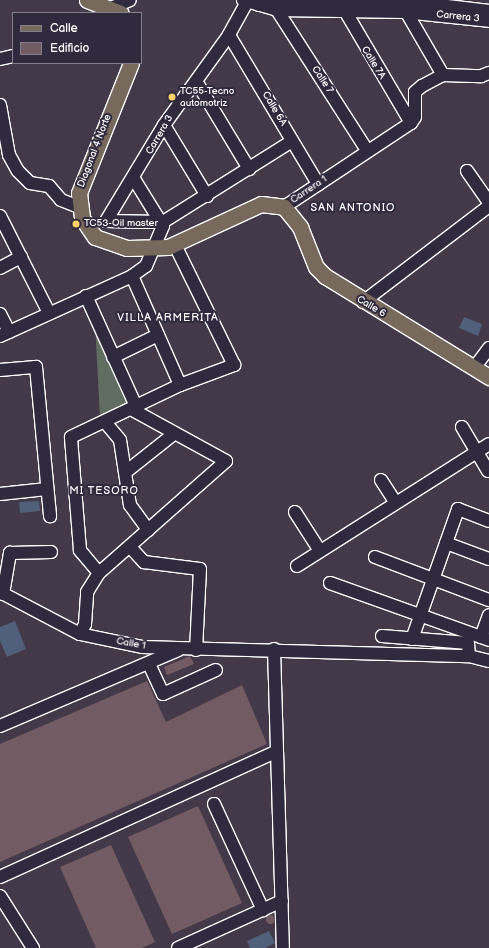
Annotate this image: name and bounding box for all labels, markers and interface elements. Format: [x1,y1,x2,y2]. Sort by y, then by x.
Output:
street label: Carrera 3 [436,9,480,25]
legend [12,12,142,64]
text: Calle [50,21,78,36]
text: Edificio [50,41,89,56]
street label: Calle 7A [358,44,388,82]
street label: Calle 7 [309,64,335,96]
place label: TC55-Tecno automotriz [180,85,234,108]
street label: Calle 6A [259,90,289,128]
marker: TC55-Tecno automotriz [167,92,177,102]
street label: Diagonal 4 Norte [76,113,114,189]
street label: Carrera 3 [144,113,176,157]
street label: Carrera 1 [289,173,329,207]
district label: SAN ANTONIO [311,201,395,215]
place label: TC53-Oil master [84,218,158,230]
marker: TC53-Oil master [71,219,81,229]
street label: Calle 6 [354,294,388,320]
district label: VILLA ARMERITA [117,311,219,325]
district label: MI TESORO [69,484,139,498]
street label: Calle 1 [115,636,147,652]

